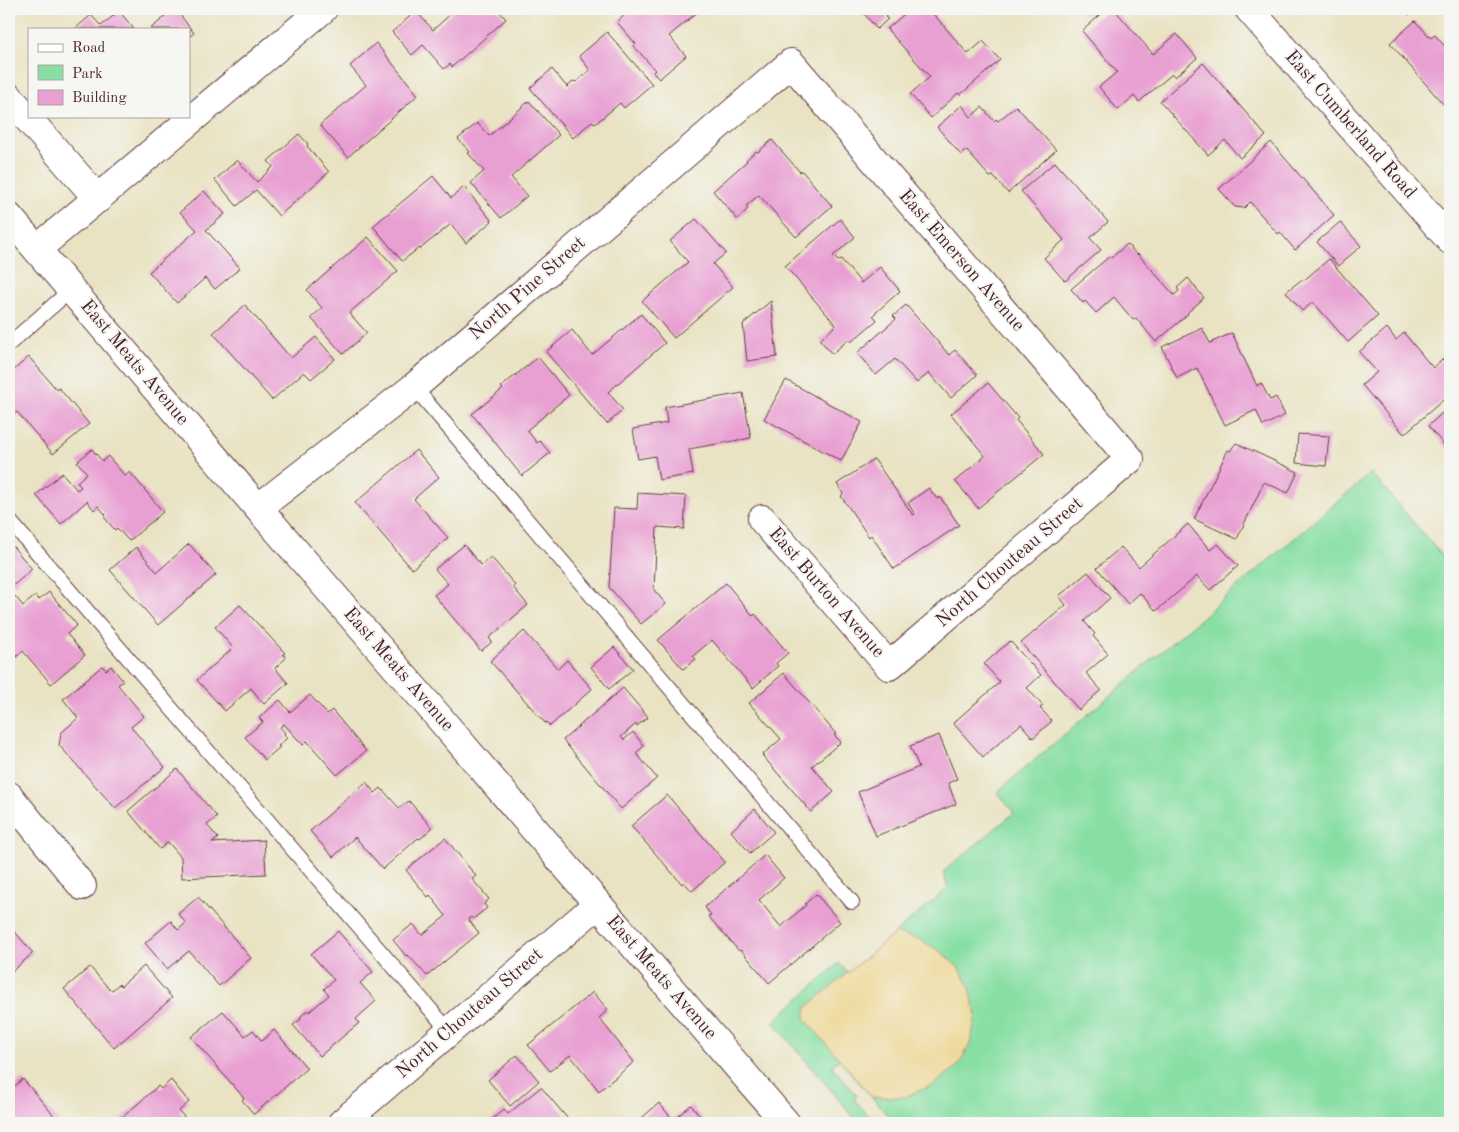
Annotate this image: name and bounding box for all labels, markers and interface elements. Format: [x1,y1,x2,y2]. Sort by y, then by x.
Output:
legend [28,28,190,118]
text: Road [72,41,106,56]
street label: East Cumberland Road [1281,47,1419,203]
text: Park [72,67,103,82]
text: Building [72,91,127,106]
street label: East Emerson Avenue [894,186,1028,336]
street label: North Pine Street [466,234,590,344]
street label: East Meats Avenue [76,297,192,429]
street label: North Chouteau Street [933,494,1087,632]
street label: East Burton Avenue [764,524,888,662]
street label: East Meats Avenue [339,604,457,736]
street label: East Meats Avenue [602,912,720,1044]
street label: North Chouteau Street [393,945,547,1083]

